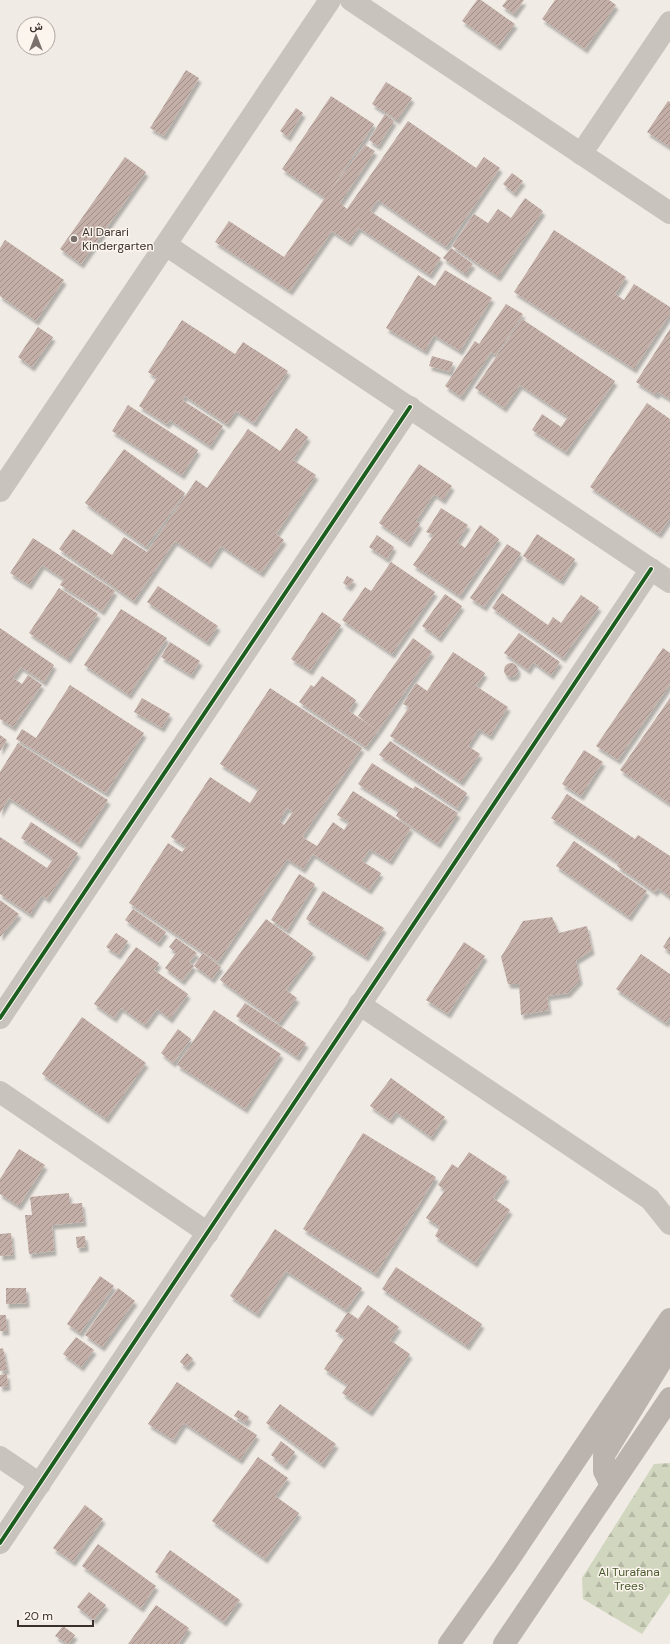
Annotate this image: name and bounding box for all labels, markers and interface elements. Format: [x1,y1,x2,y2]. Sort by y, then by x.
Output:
north arrow [16,16,56,56]
text: ش [29,19,43,33]
place label: Al Darari Kindergarten [82,224,153,254]
marker: Al Darari Kindergarten [69,234,79,244]
park label: Al Turafana Trees [598,1564,660,1594]
scale bar [18,1602,93,1628]
text: 20 m [24,1608,53,1624]

